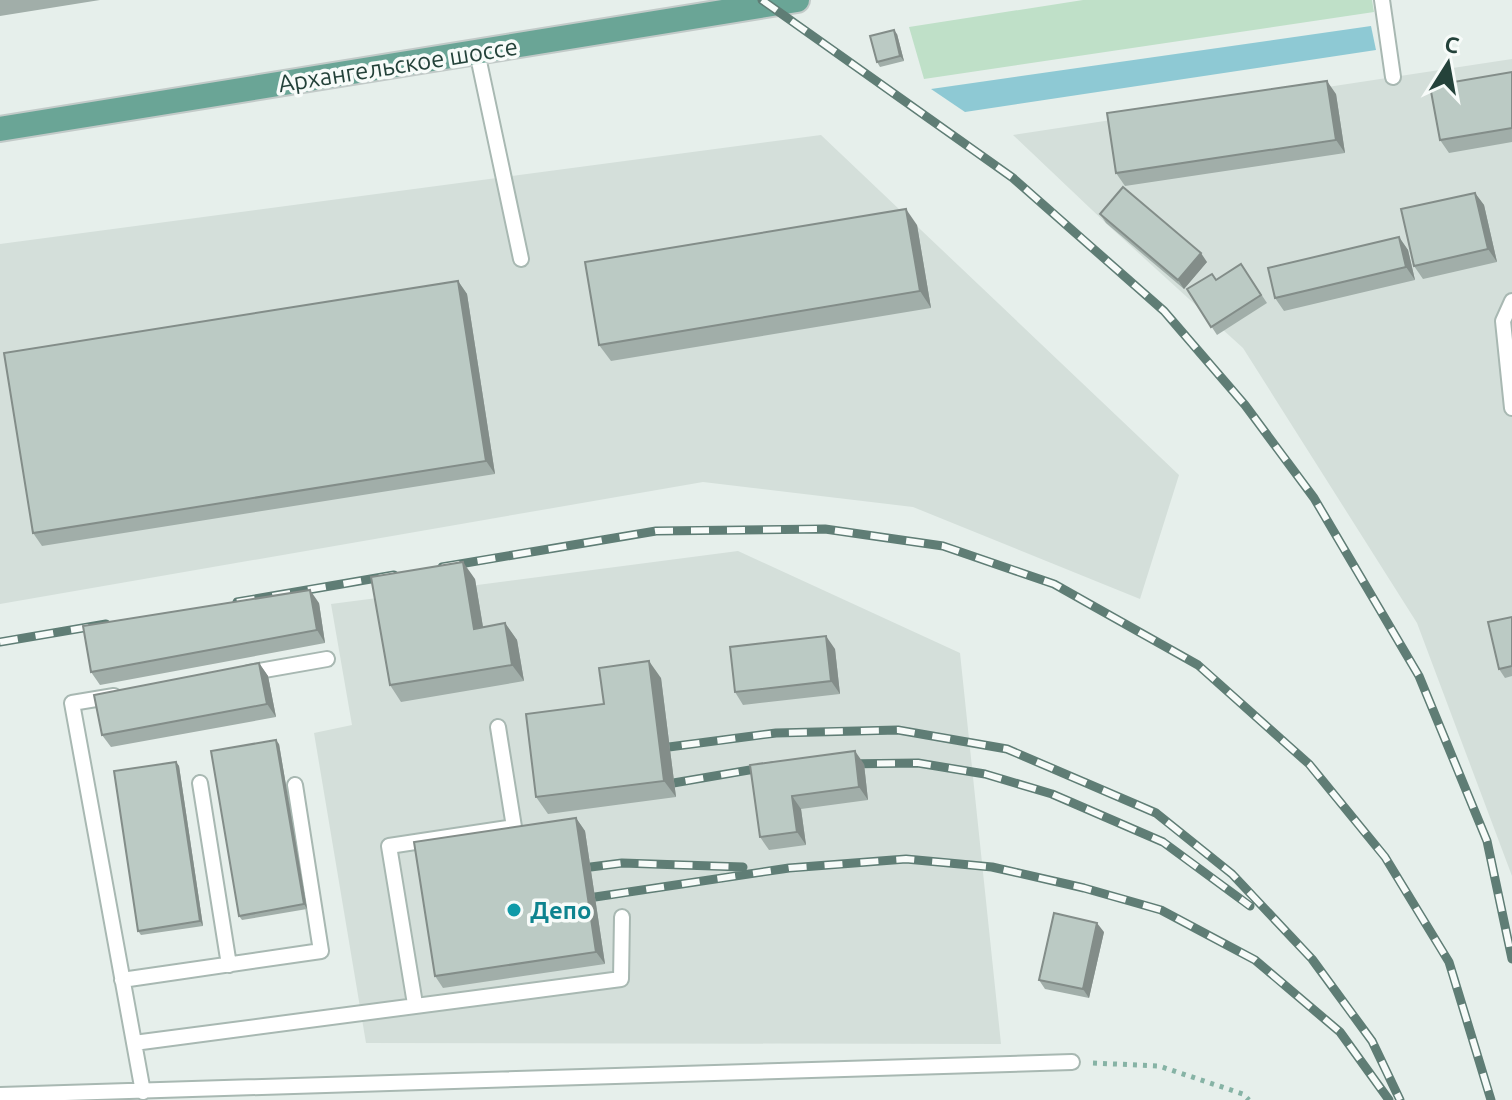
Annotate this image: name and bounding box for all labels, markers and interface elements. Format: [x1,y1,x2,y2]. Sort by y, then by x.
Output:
north arrow [1408,24,1488,104]
text: С [1443,30,1461,57]
street label: Архангельское шоссе [276,33,520,97]
place label: Депо [530,897,591,924]
marker: Депо [505,901,523,919]

